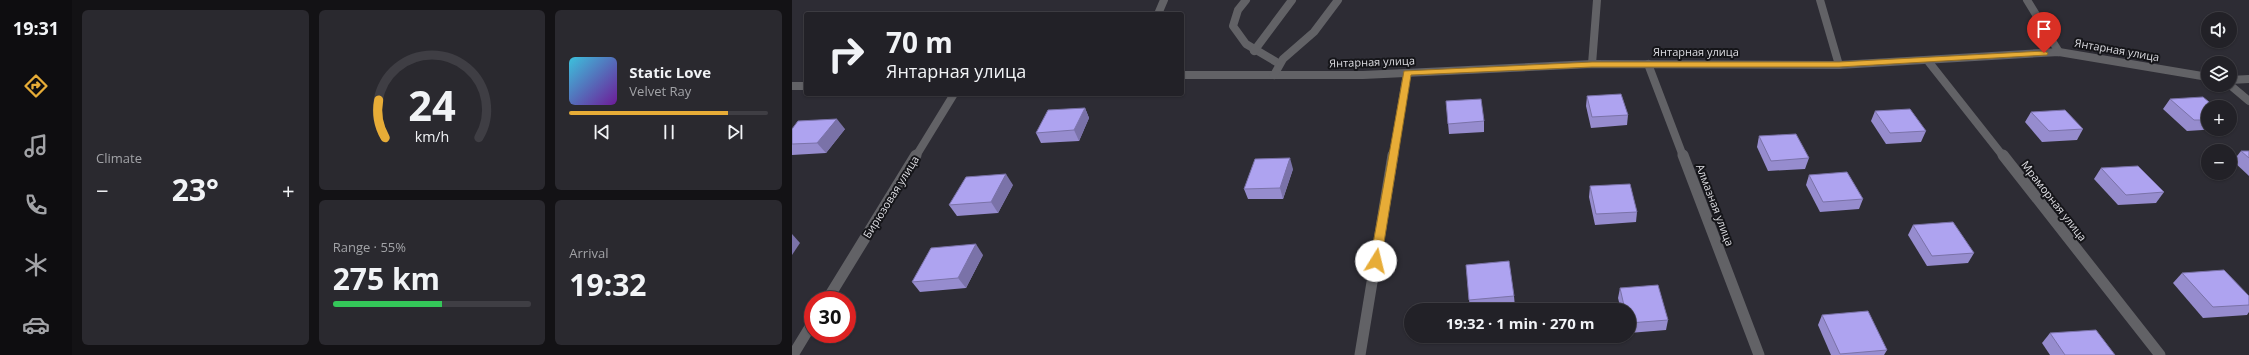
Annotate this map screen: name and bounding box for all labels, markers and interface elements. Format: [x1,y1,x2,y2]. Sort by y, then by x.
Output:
pin [2027,12,2061,53]
map controls [2201,12,2237,180]
button: sound [2201,12,2237,48]
text: 19:31 [13,16,59,40]
icon: arrive [2033,18,2055,40]
text: 70 m [886,23,953,61]
icon: right [820,28,872,80]
street label: Янтарная улица [2074,35,2161,64]
street label: Янтарная улица [1653,44,1739,59]
street label: Янтарная улица [1329,53,1415,70]
button: layers [2201,56,2237,92]
text: Янтарная улица [886,59,1026,83]
text: Static Love [629,62,711,82]
icon: directions [22,72,50,100]
text: 24 [408,77,456,133]
text: Velvet Ray [629,82,691,100]
button: + [2201,100,2237,136]
icon: previous [591,121,613,143]
icon: pause [658,121,680,143]
icon: next [724,121,746,143]
text: km/h [415,127,449,146]
icon: music [22,132,50,160]
button: − [2201,144,2237,180]
text: Climate [96,149,142,167]
street label: Бирюзовая улица [859,153,922,241]
street label: Мраморная улица [2018,157,2090,244]
street label: Алмазная улица [1693,162,1738,248]
text: 23° [172,169,219,210]
text: − [96,175,109,205]
text: + [282,175,295,205]
icon: phone [22,191,50,219]
text: Range · 55% [333,238,406,256]
position arrow [1355,240,1397,282]
text: Arrival [569,244,608,262]
icon: climate [22,251,50,279]
text: 275 km [333,258,440,299]
text: 19:32 [569,264,647,305]
speed limit sign: 30 [804,291,856,343]
icon: car [22,311,50,339]
text: 19:32 · 1 min · 270 m [1446,313,1594,333]

